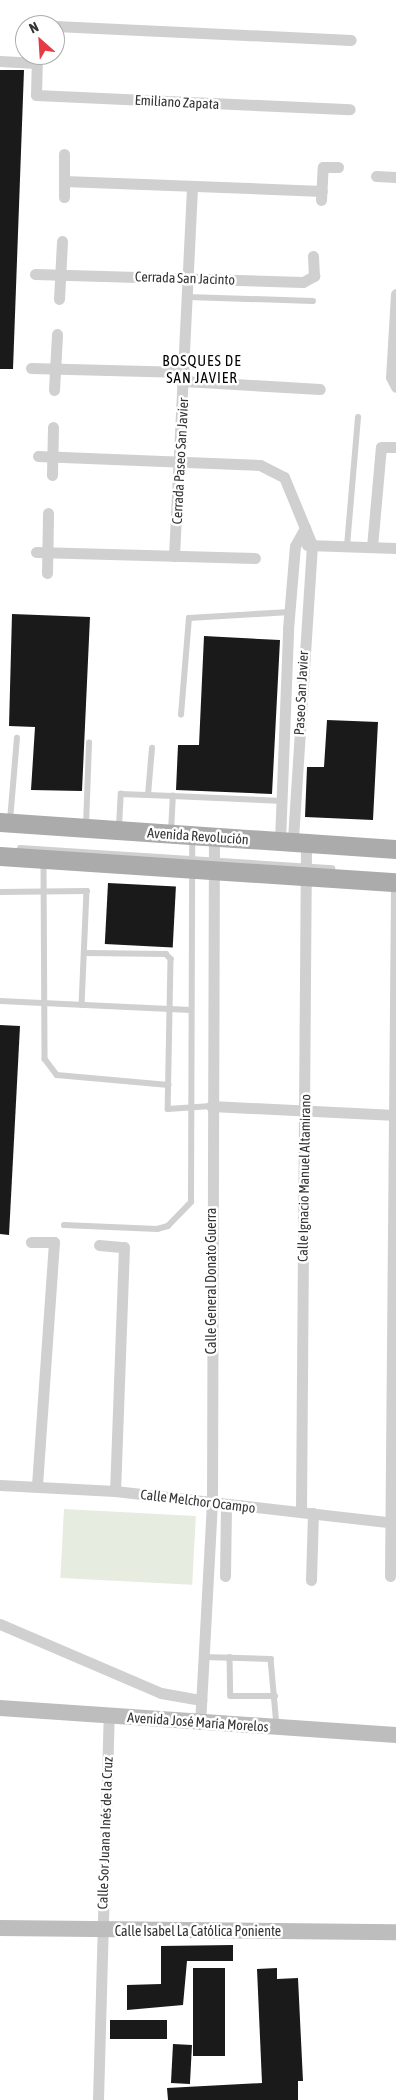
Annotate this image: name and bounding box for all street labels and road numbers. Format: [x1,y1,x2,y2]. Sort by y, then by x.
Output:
street label: Emiliano Zapata [134,91,220,113]
street label: Cerrada San Jacinto [135,268,235,288]
street label: Cerrada Paseo San Javier [168,397,192,525]
street label: Paseo San Javier [290,650,312,736]
street label: Avenida Revolución [147,824,249,848]
street label: Calle Ignacio Manuel Altamirano [294,1094,314,1262]
street label: Calle General Donato Guerra [203,1208,219,1354]
street label: Calle Melchor Ocampo [140,1486,256,1516]
street label: Avenida José María Morelos [127,1709,269,1735]
street label: Calle Sor Juana Inés de la Cruz [94,1756,116,1910]
street label: Calle Isabel La Católica Poniente [115,1923,281,1939]

